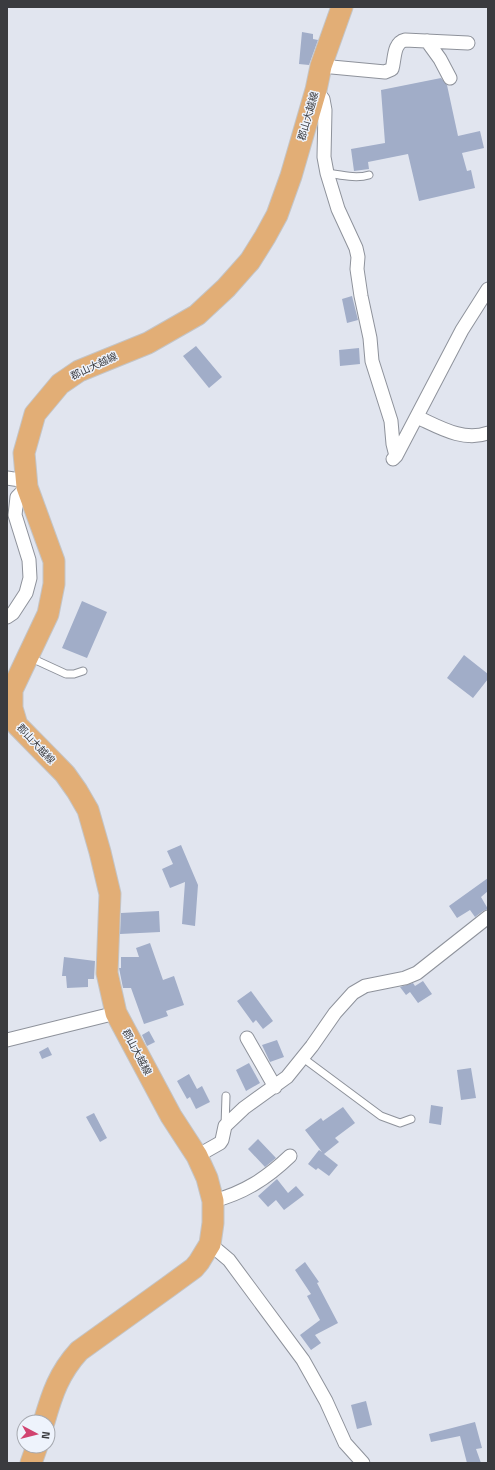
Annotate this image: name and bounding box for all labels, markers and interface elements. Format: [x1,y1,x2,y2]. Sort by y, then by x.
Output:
street label: 郡山大越線 [294,90,322,142]
street label: 郡山大越線 [68,349,120,383]
street label: 郡山大越線 [13,721,59,767]
street label: 郡山大越線 [119,1026,155,1078]
north arrow [16,1414,56,1454]
text: N [38,1430,54,1440]

